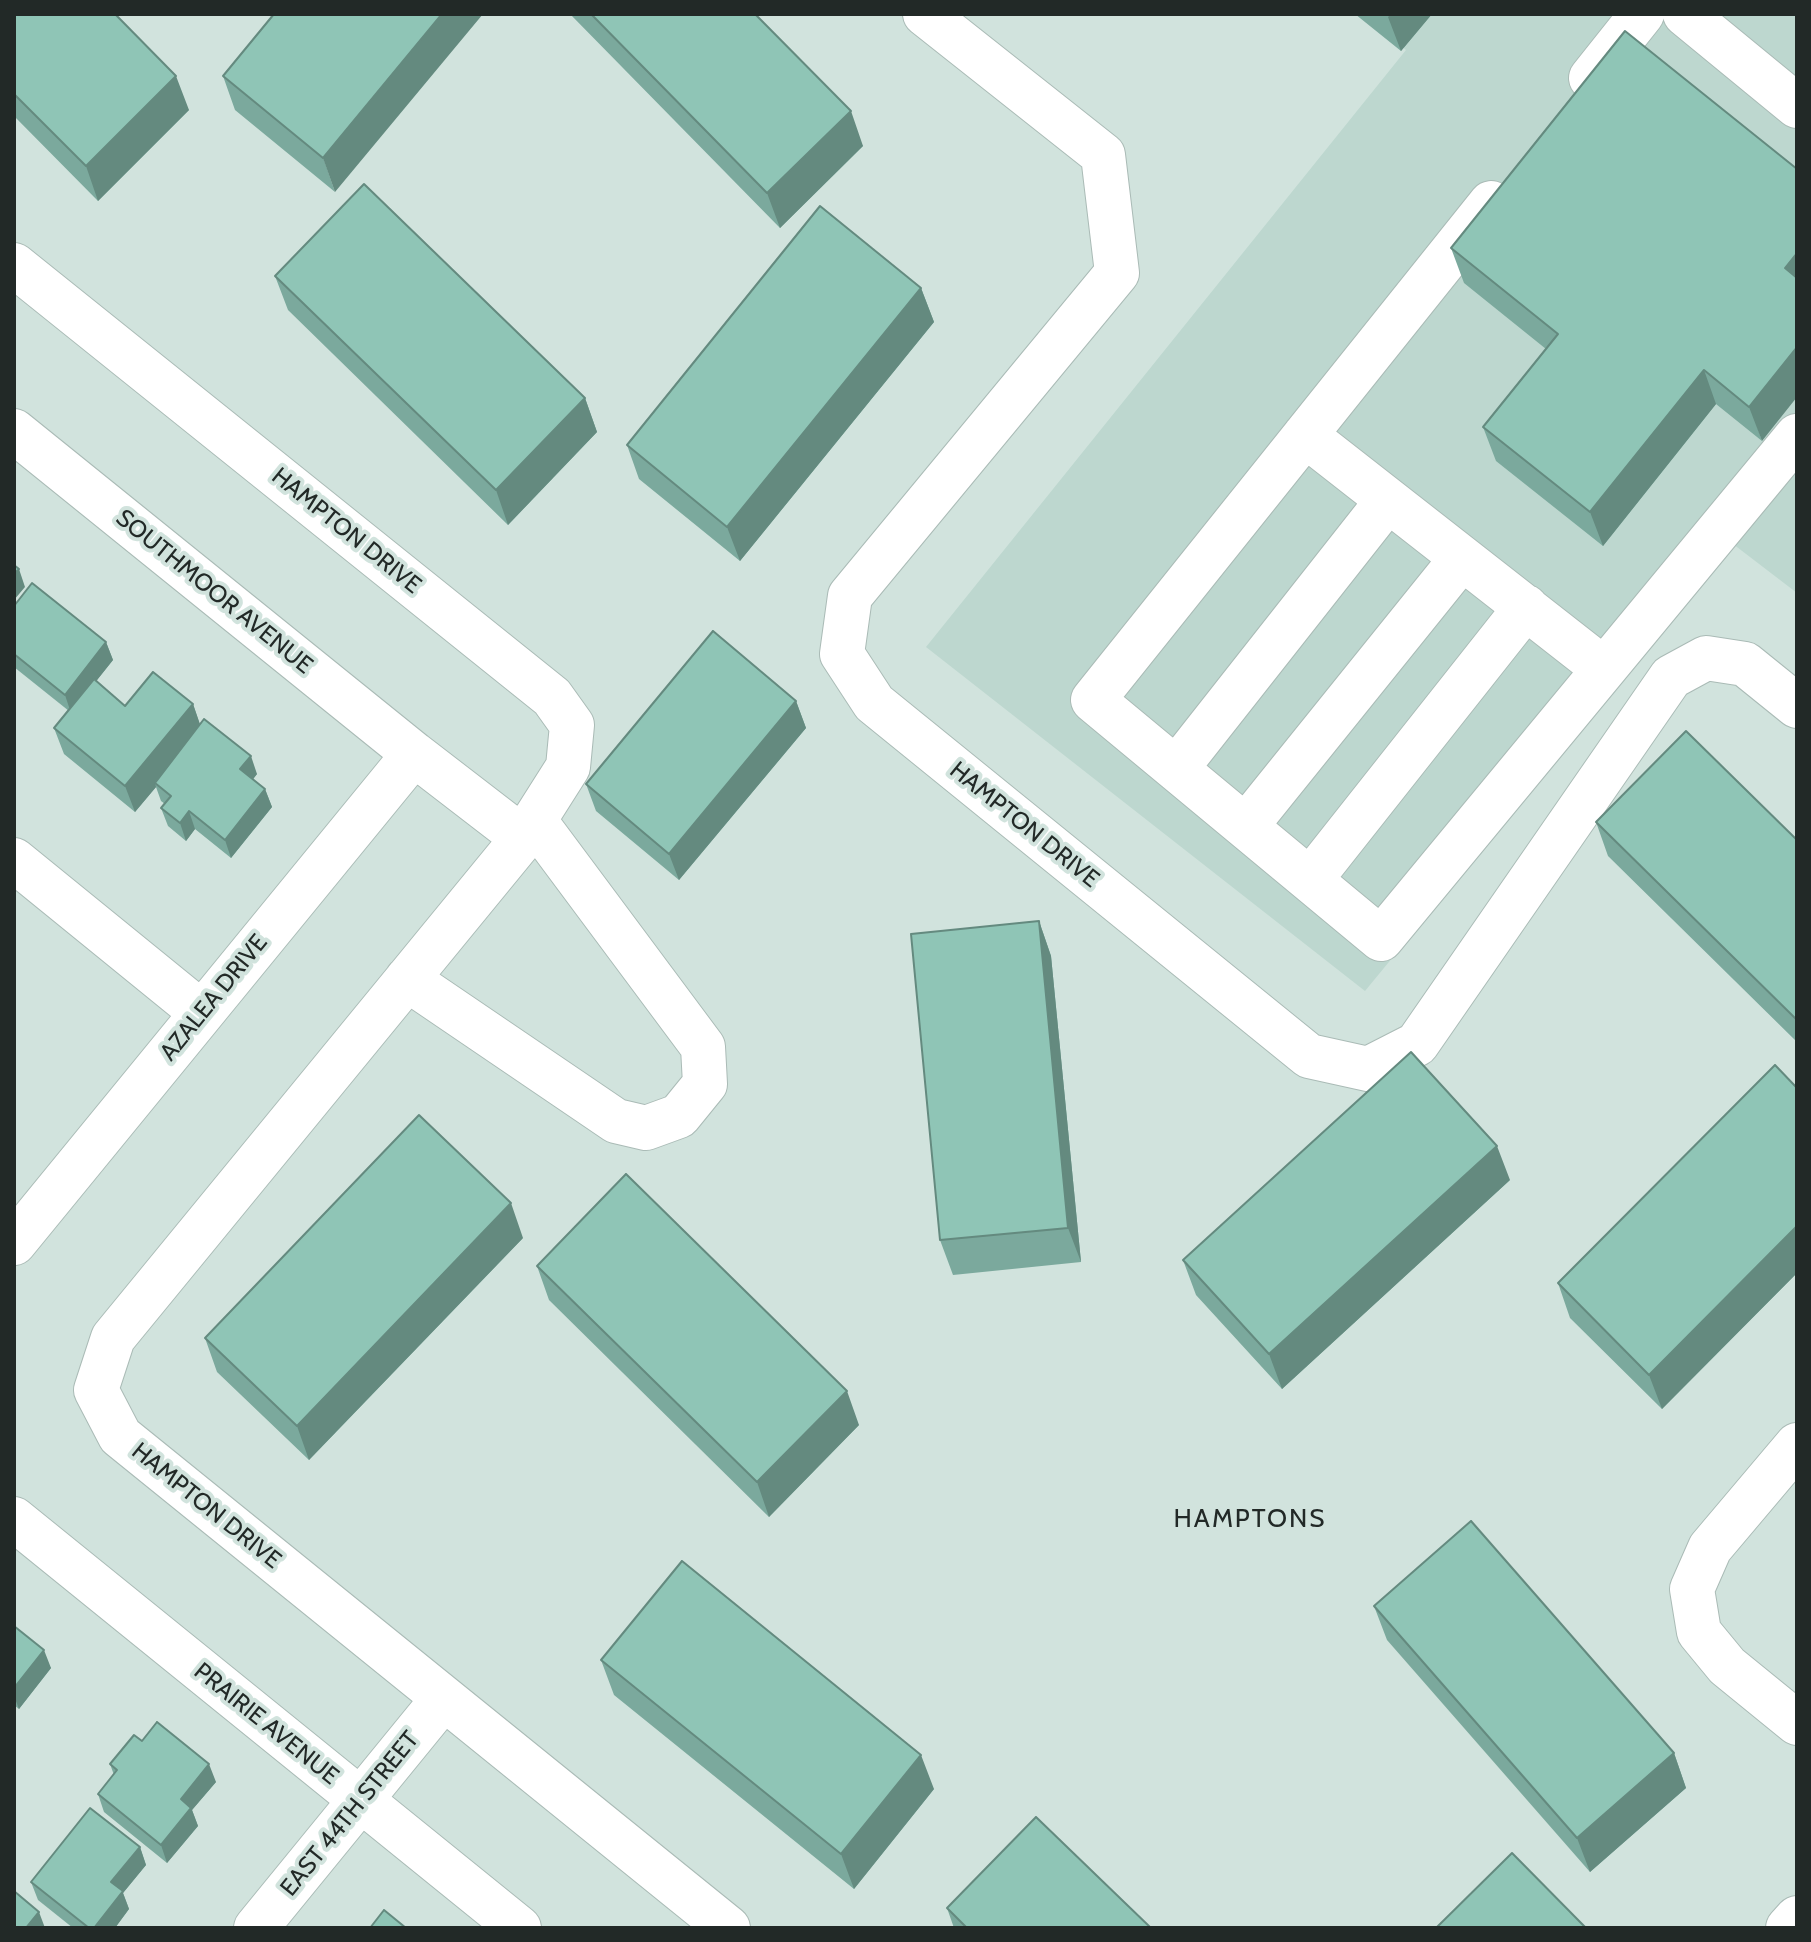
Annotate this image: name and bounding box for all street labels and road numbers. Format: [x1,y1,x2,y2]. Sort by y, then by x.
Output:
street label: HAMPTON DRIVE [266,462,426,600]
street label: SOUTHMOOR AVENUE [110,504,318,680]
street label: HAMPTON DRIVE [944,756,1104,894]
street label: AZALEA DRIVE [154,929,274,1067]
street label: HAMPTON DRIVE [126,1437,286,1575]
street label: PRAIRIE AVENUE [188,1657,344,1791]
street label: EAST 44TH STREET [275,1726,425,1902]

